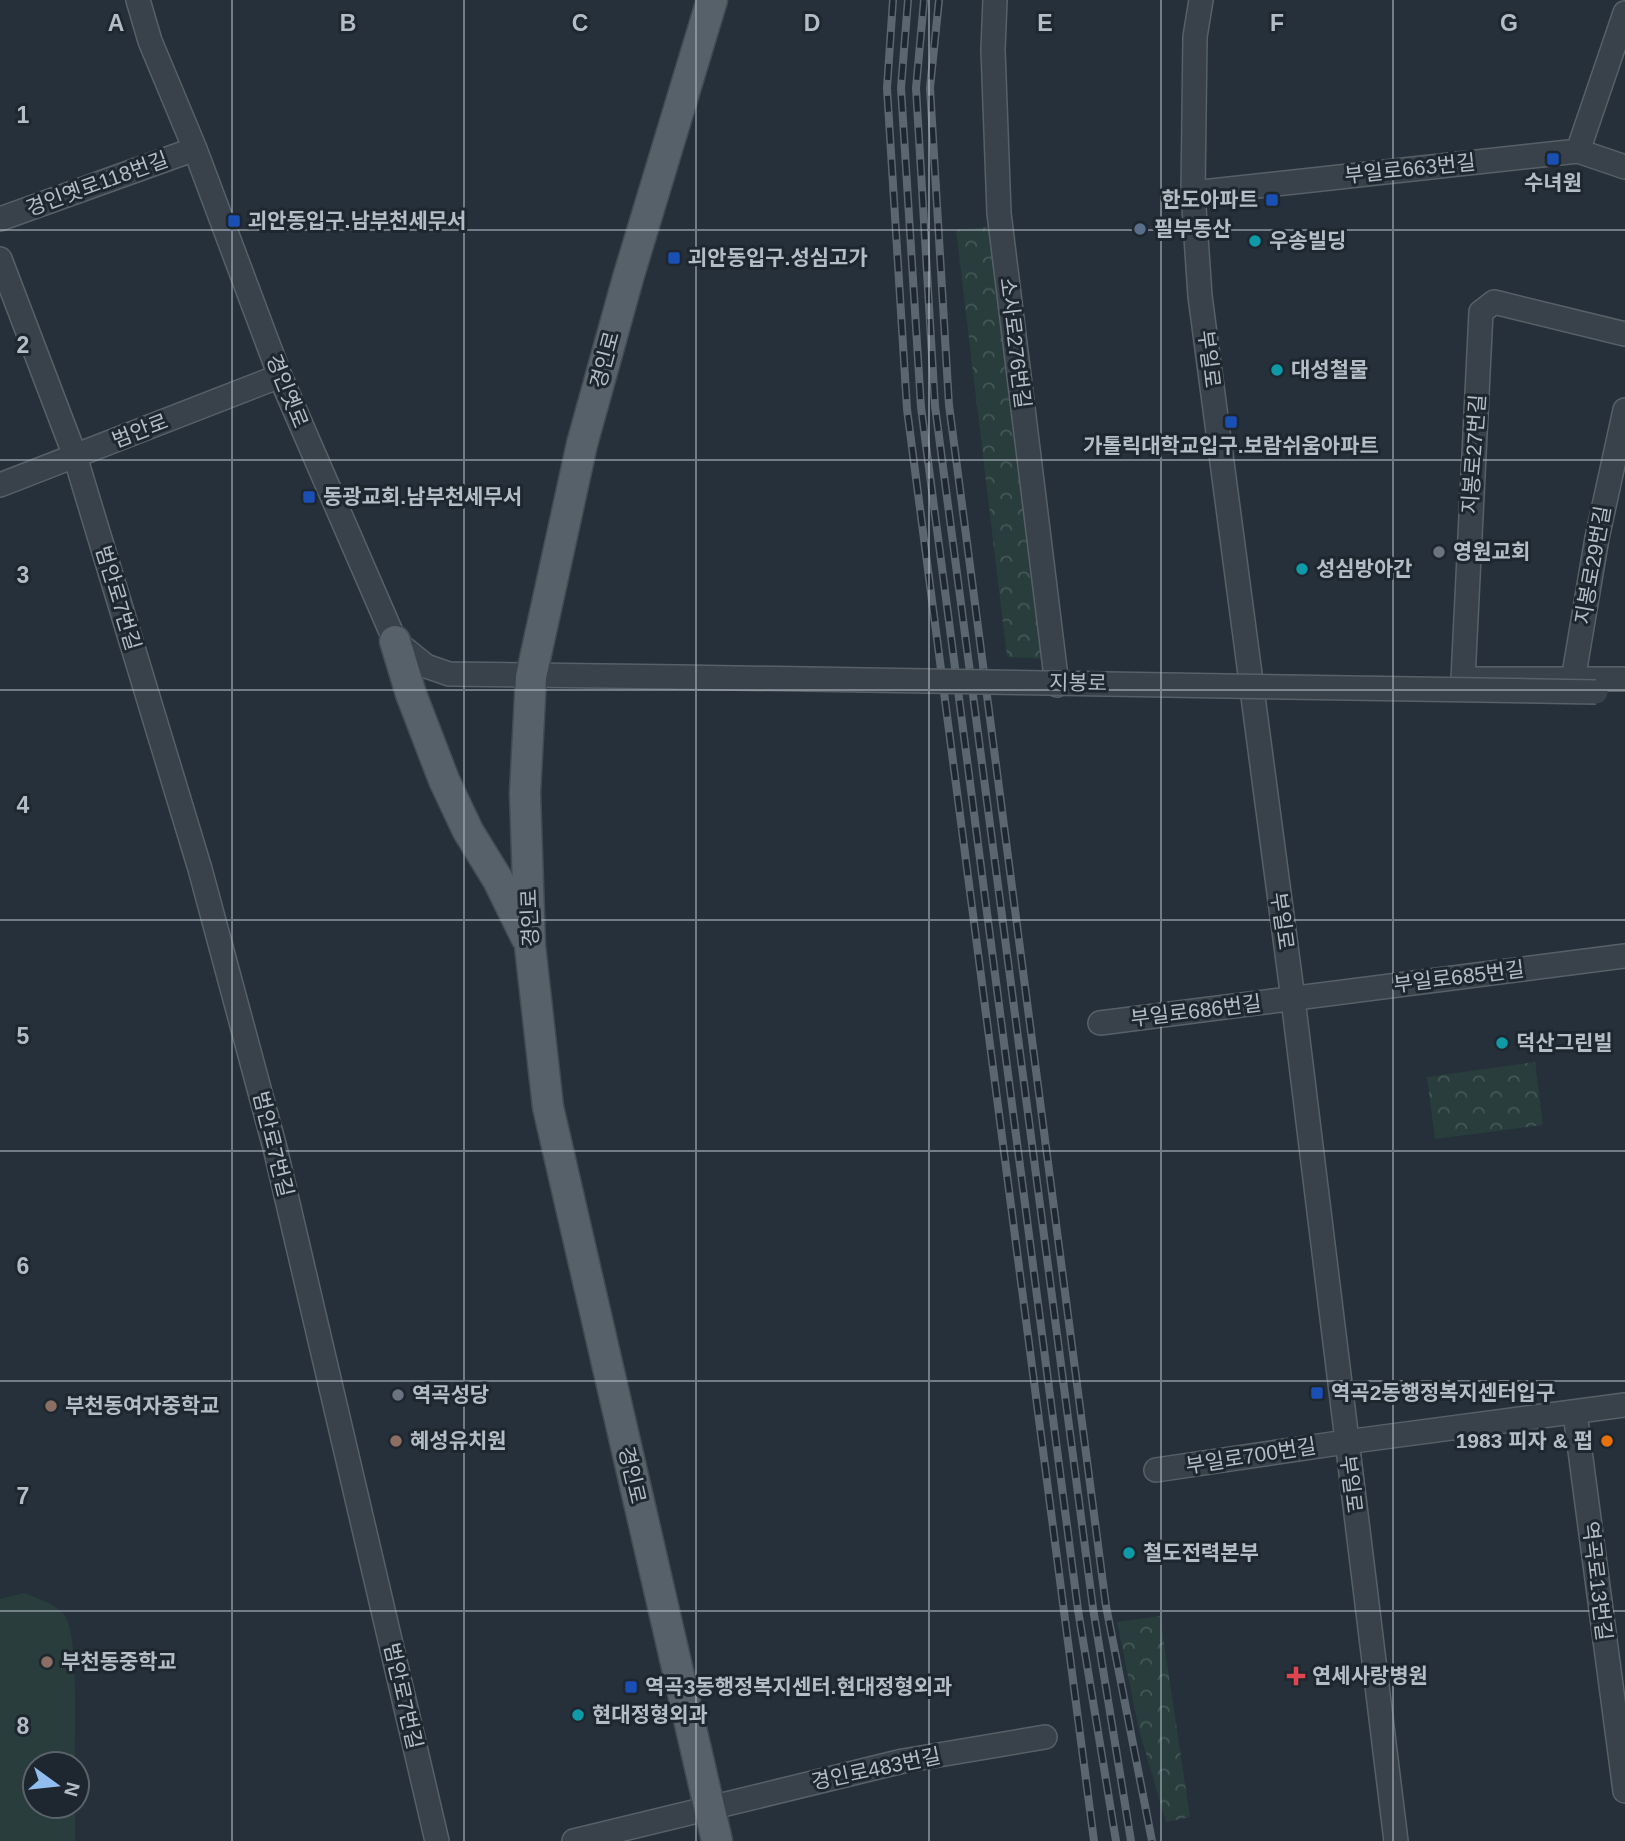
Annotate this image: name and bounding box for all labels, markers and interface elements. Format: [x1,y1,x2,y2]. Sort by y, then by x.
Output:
text: A [108,10,124,36]
text: B [340,10,356,36]
text: C [572,10,588,36]
text: D [804,10,820,36]
text: E [1037,10,1053,36]
text: F [1270,10,1284,36]
text: G [1500,10,1518,36]
text: 1 [17,102,30,128]
street label: 경인옛로118번길 [23,147,171,220]
street label: 부일로663번길 [1343,150,1477,187]
marker: 수녀원 [1545,151,1561,167]
place label: 수녀원 [1524,171,1582,194]
place label: 한도아파트 [1161,188,1258,211]
marker: 한도아파트 [1264,192,1280,208]
place label: 괴안동입구.남부천세무서 [248,209,466,232]
marker: 괴안동입구.남부천세무서 [226,213,242,229]
place label: 필부동산 [1154,217,1231,240]
marker: 필부동산 [1132,221,1148,237]
place label: 우송빌딩 [1269,229,1346,252]
marker: 우송빌딩 [1247,233,1263,249]
place label: 괴안동입구.성심고가 [688,246,868,269]
marker: 괴안동입구.성심고가 [666,250,682,266]
street label: 소사로276번길 [996,276,1035,410]
street label: 경인로 [586,329,623,391]
street label: 부일로 [1195,329,1224,389]
text: 2 [17,332,29,358]
street label: 경인옛로 [262,351,313,431]
place label: 대성철물 [1291,358,1368,381]
marker: 대성철물 [1269,362,1285,378]
street label: 지봉로27번길 [1458,393,1489,515]
street label: 범안로 [109,409,171,452]
marker: 가톨릭대학교입구.보람쉬움아파트 [1223,414,1239,430]
place label: 가톨릭대학교입구.보람쉬움아파트 [1083,434,1379,457]
place label: 동광교회.남부천세무서 [323,485,522,508]
marker: 동광교회.남부천세무서 [301,489,317,505]
street label: 지봉로29번길 [1571,504,1614,626]
place label: 영원교회 [1453,540,1530,563]
street label: 범안로7번길 [92,543,145,653]
marker: 영원교회 [1431,544,1447,560]
place label: 성심방아간 [1316,557,1413,580]
marker: 성심방아간 [1294,561,1310,577]
text: 3 [17,562,29,588]
street label: 지봉로 [1049,670,1107,695]
text: 4 [17,792,30,818]
street label: 경인로 [517,889,542,947]
street label: 부일로 [1267,891,1298,951]
street label: 부일로685번길 [1392,957,1526,996]
street label: 부일로686번길 [1129,991,1263,1030]
text: 5 [17,1023,30,1049]
place label: 덕산그린빌 [1516,1031,1613,1054]
marker: 덕산그린빌 [1494,1035,1510,1051]
street label: 범안로7번길 [249,1089,298,1199]
text: 6 [17,1253,29,1279]
place label: 역곡2동행정복지센터입구 [1331,1381,1555,1404]
place label: 역곡성당 [412,1383,489,1406]
marker: 역곡2동행정복지센터입구 [1309,1385,1325,1401]
marker: 역곡성당 [390,1387,406,1403]
place label: 부천동여자중학교 [65,1394,220,1417]
marker: 부천동여자중학교 [43,1398,59,1414]
place label: 혜성유치원 [410,1429,507,1452]
place label: 1983 피자 & 펍 [1456,1429,1593,1452]
marker: 혜성유치원 [388,1433,404,1449]
marker: 1983 피자 & 펍 [1599,1433,1615,1449]
street label: 부일로700번길 [1184,1434,1318,1477]
street label: 경인로 [615,1444,650,1506]
street label: 부일로 [1337,1454,1366,1514]
text: 7 [17,1483,29,1509]
street label: 역곡로13번길 [1579,1520,1616,1642]
place label: 철도전력본부 [1143,1541,1259,1564]
marker: 철도전력본부 [1121,1545,1137,1561]
street label: 범안로7번길 [380,1641,427,1751]
place label: 부천동중학교 [61,1650,177,1673]
marker: 부천동중학교 [39,1654,55,1670]
place label: 연세사랑병원 [1312,1664,1428,1687]
marker: 연세사랑병원 [1286,1666,1306,1686]
place label: 역곡3동행정복지센터.현대정형외과 [645,1675,952,1698]
marker: 역곡3동행정복지센터.현대정형외과 [623,1679,639,1695]
place label: 현대정형외과 [592,1703,708,1726]
marker: 현대정형외과 [570,1707,586,1723]
text: 8 [17,1713,30,1739]
street label: 경인로483번길 [809,1744,943,1793]
north arrow [21,1750,91,1820]
text: N [60,1780,84,1799]

